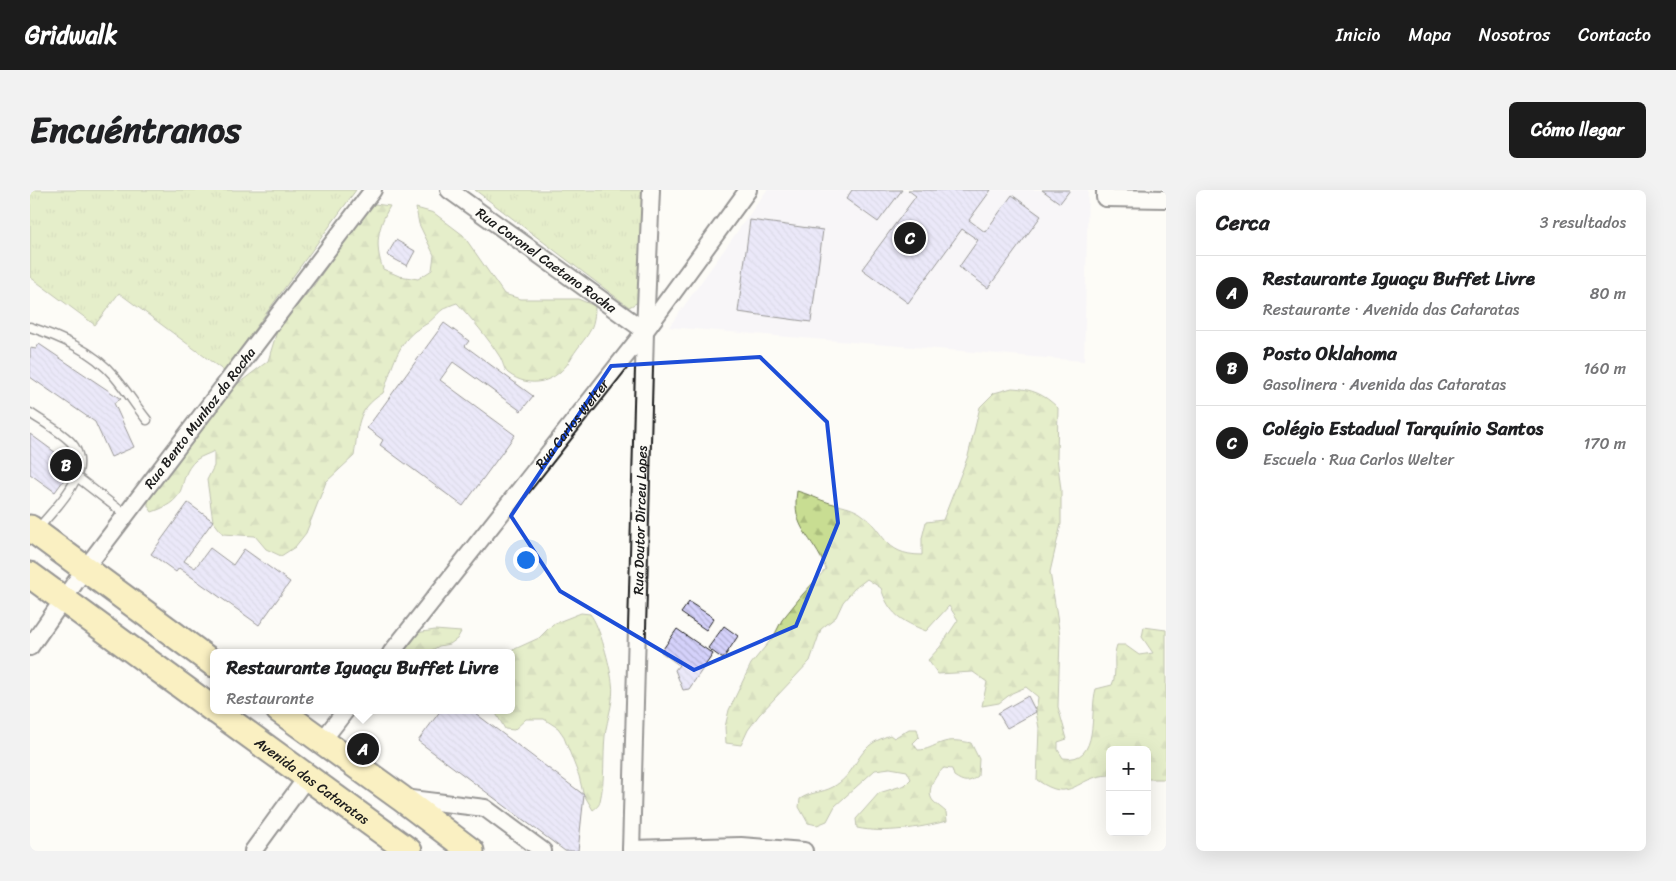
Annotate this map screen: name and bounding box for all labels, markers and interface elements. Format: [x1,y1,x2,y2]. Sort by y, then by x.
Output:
text: Gridwalk [25,14,117,56]
text: Inicio [1336,19,1381,51]
text: Mapa [1409,19,1451,51]
text: Nosotros [1479,19,1550,51]
text: Contacto [1578,19,1651,51]
text: Encuéntranos [30,99,241,161]
button: Cómo llegar [1509,102,1646,158]
street label: Rua Coronel Caetano Rocha [471,201,623,320]
text: Cerca [1216,204,1270,242]
text: 3 resultados [1540,208,1626,237]
pin: C [894,219,926,257]
text: Restaurante Iguaçu Buffet Livre [1263,262,1535,295]
text: A [1227,279,1237,308]
text: 80 m [1590,279,1626,308]
text: Restaurante · Avenida das Cataratas [1263,295,1519,324]
text: Posto Oklahoma [1263,337,1397,370]
street label: Rua Bento Munhoz da Rocha [137,342,262,494]
text: B [1227,354,1237,383]
text: 160 m [1583,354,1626,383]
text: Gasolinera · Avenida das Cataratas [1263,370,1506,399]
street label: Rua Carlos Welter [528,372,616,474]
text: Colégio Estadual Tarquínio Santos [1263,412,1543,445]
text: C [1227,429,1237,458]
text: 170 m [1583,429,1626,458]
street label: Rua Doutor Dirceu Lopes [625,445,654,595]
text: Escuela · Rua Carlos Welter [1263,445,1454,474]
pin: B [50,446,82,484]
your location [513,547,539,573]
popup [210,649,515,714]
text: Restaurante Iguaçu Buffet Livre [227,651,498,684]
text: Restaurante [227,684,314,713]
pin: A [347,730,379,768]
street label: Avenida das Cataratas [251,734,373,828]
map controls [1106,746,1151,836]
button: + [1106,746,1151,791]
button: − [1106,791,1151,836]

